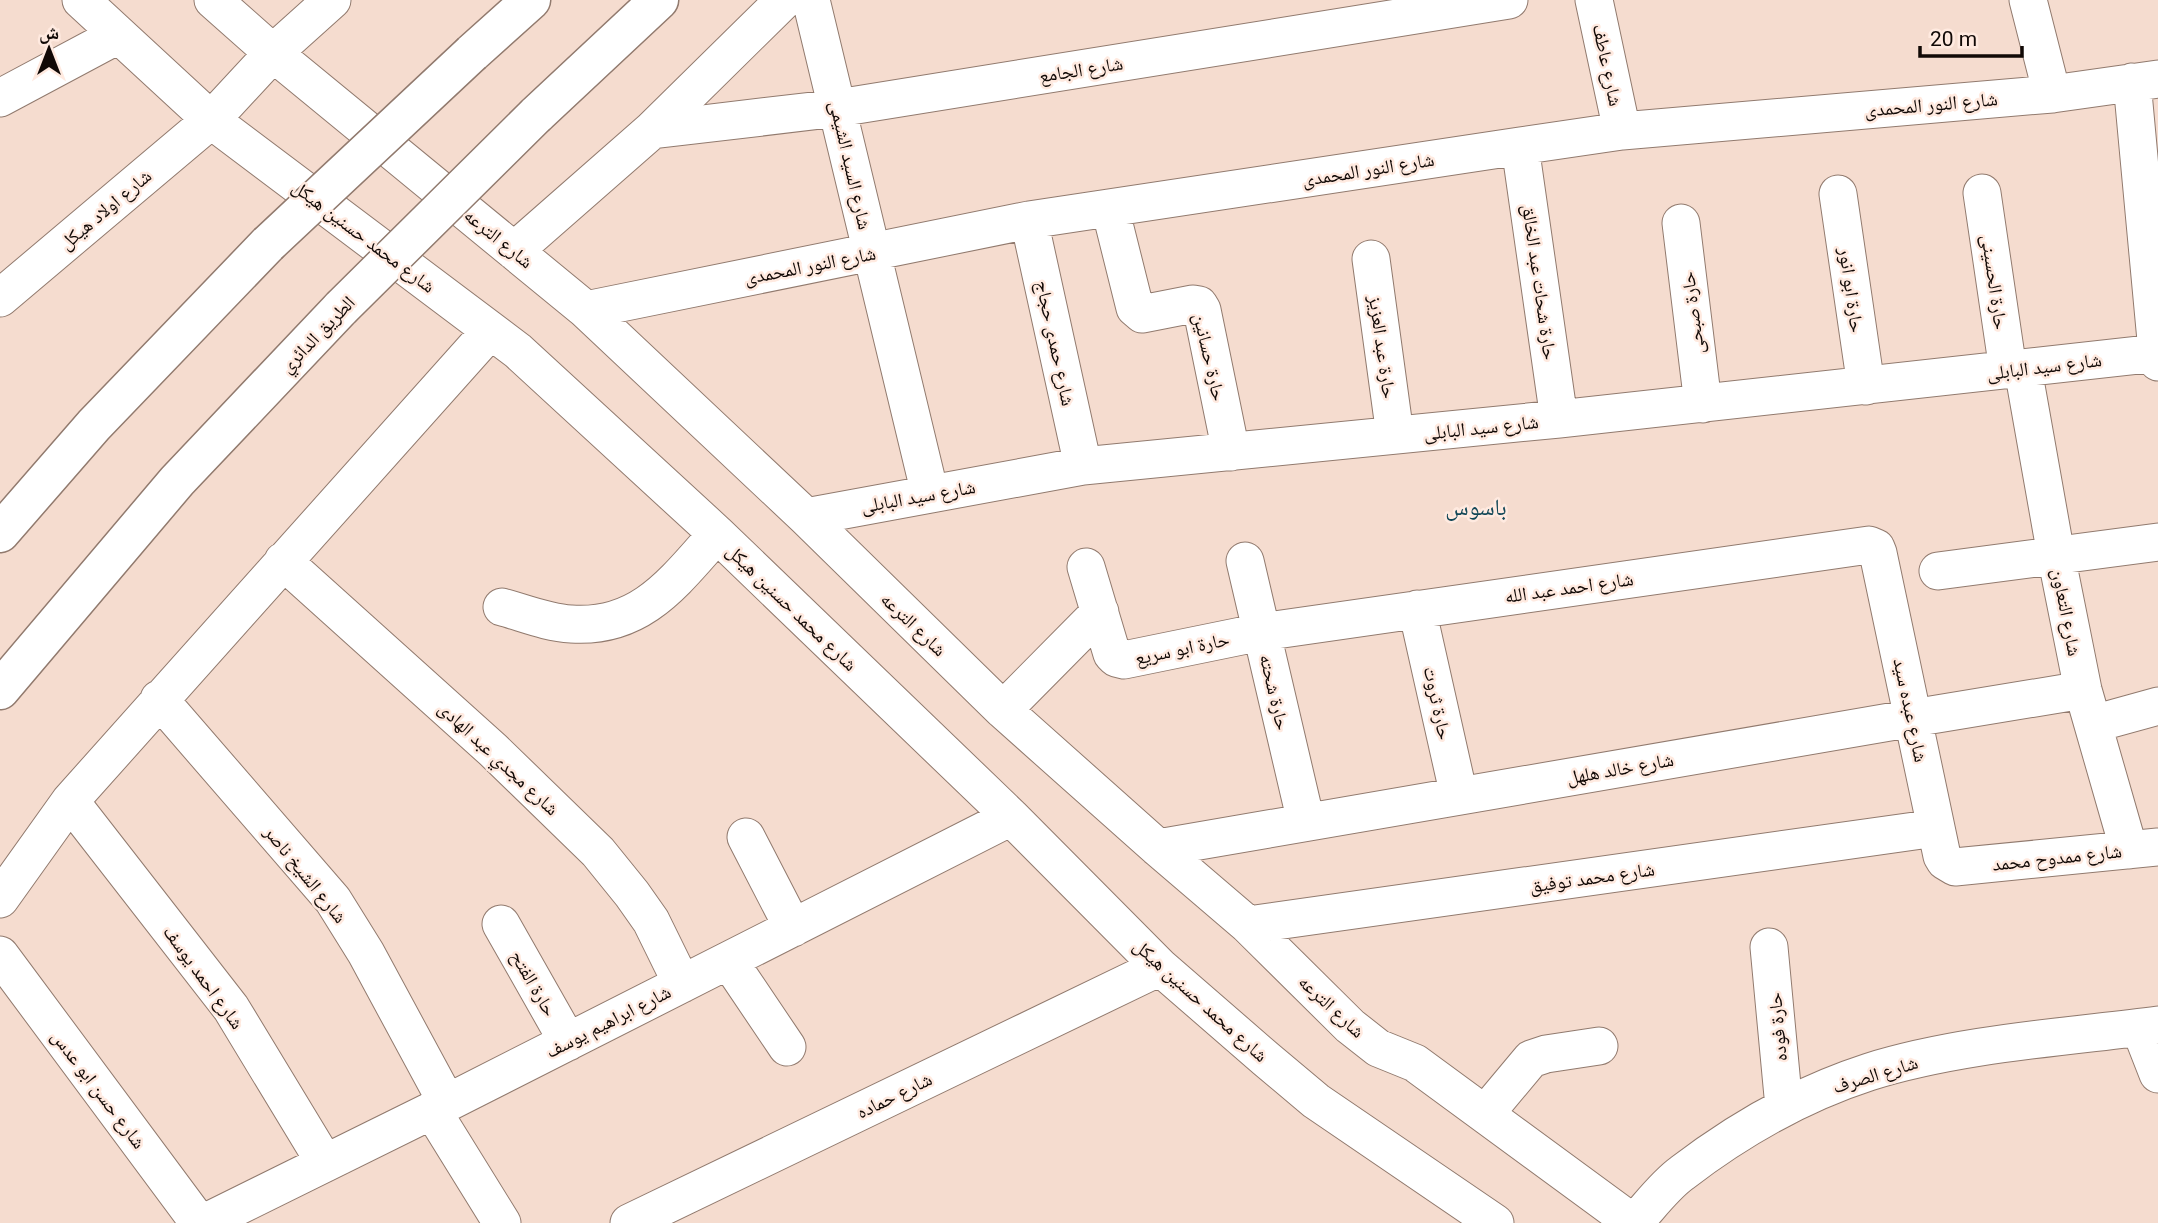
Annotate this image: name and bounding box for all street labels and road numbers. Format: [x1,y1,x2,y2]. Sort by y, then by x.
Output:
street label: شارع عاطف [1588,22,1627,108]
street label: شارع الجامع [1038,52,1125,88]
street label: شارع النور المحمدى [1864,87,1999,122]
street label: شارع السيد الشيمى [825,98,877,232]
street label: شارع النور المحمدى [1300,148,1436,191]
street label: شارع اولاد هيكل [55,164,156,255]
street label: شارع محمد حسنين هيكل [288,175,440,298]
street label: حارة شحات عبد الخالق [1517,203,1562,361]
street label: شارع الترعه [460,204,538,273]
street label: حارة الحسينى [1976,233,2013,331]
street label: شارع النور المحمدى [742,241,878,290]
street label: حارة ابو انور [1834,245,1869,334]
street label: حارة صبحى [1676,270,1709,355]
street label: شارع حمدى حجاج [1031,278,1080,408]
street label: الطريق الدائري [275,291,363,380]
street label: حارة عبد العزيز [1364,293,1401,400]
street label: حارة حسانين [1188,311,1231,403]
street label: شارع سيد البابلى [1985,348,2103,385]
street label: شارع سيد البابلى [1422,410,1540,445]
street label: شارع سيد البابلى [859,475,977,518]
street label: شارع محمد حسنين هيكل [721,539,862,676]
street label: شارع التعاون [2047,566,2086,658]
street label: شارع احمد عبد الله [1503,567,1635,608]
street label: شارع الترعه [876,588,951,661]
street label: حارة ابو سريع [1133,627,1232,671]
street label: حارة شحته [1255,652,1294,732]
street label: شارع عبده سيد [1888,656,1933,764]
street label: حارة ثروت [1419,664,1456,742]
street label: شارع مجدي عبد الهادى [431,697,564,823]
street label: شارع خالد هلهل [1565,748,1675,789]
street label: شارع الشيخ ناصر [258,820,352,928]
street label: شارع ممدوح محمد [1991,839,2123,876]
street label: شارع محمد توفيق [1528,857,1656,898]
street label: شارع احمد يوسف [158,921,249,1034]
street label: شارع محمد حسنين هيكل [1129,934,1273,1067]
street label: حارة الفتح [505,946,562,1021]
street label: شارع الترعه [1294,970,1370,1043]
street label: شارع ابراهيم يوسف [542,980,675,1064]
street label: حارة فوده [1763,991,1792,1062]
street label: شارع حسن ابو عدس [47,1025,151,1153]
street label: شارع الصرف [1830,1051,1921,1098]
street label: شارع حماده [853,1067,936,1124]

